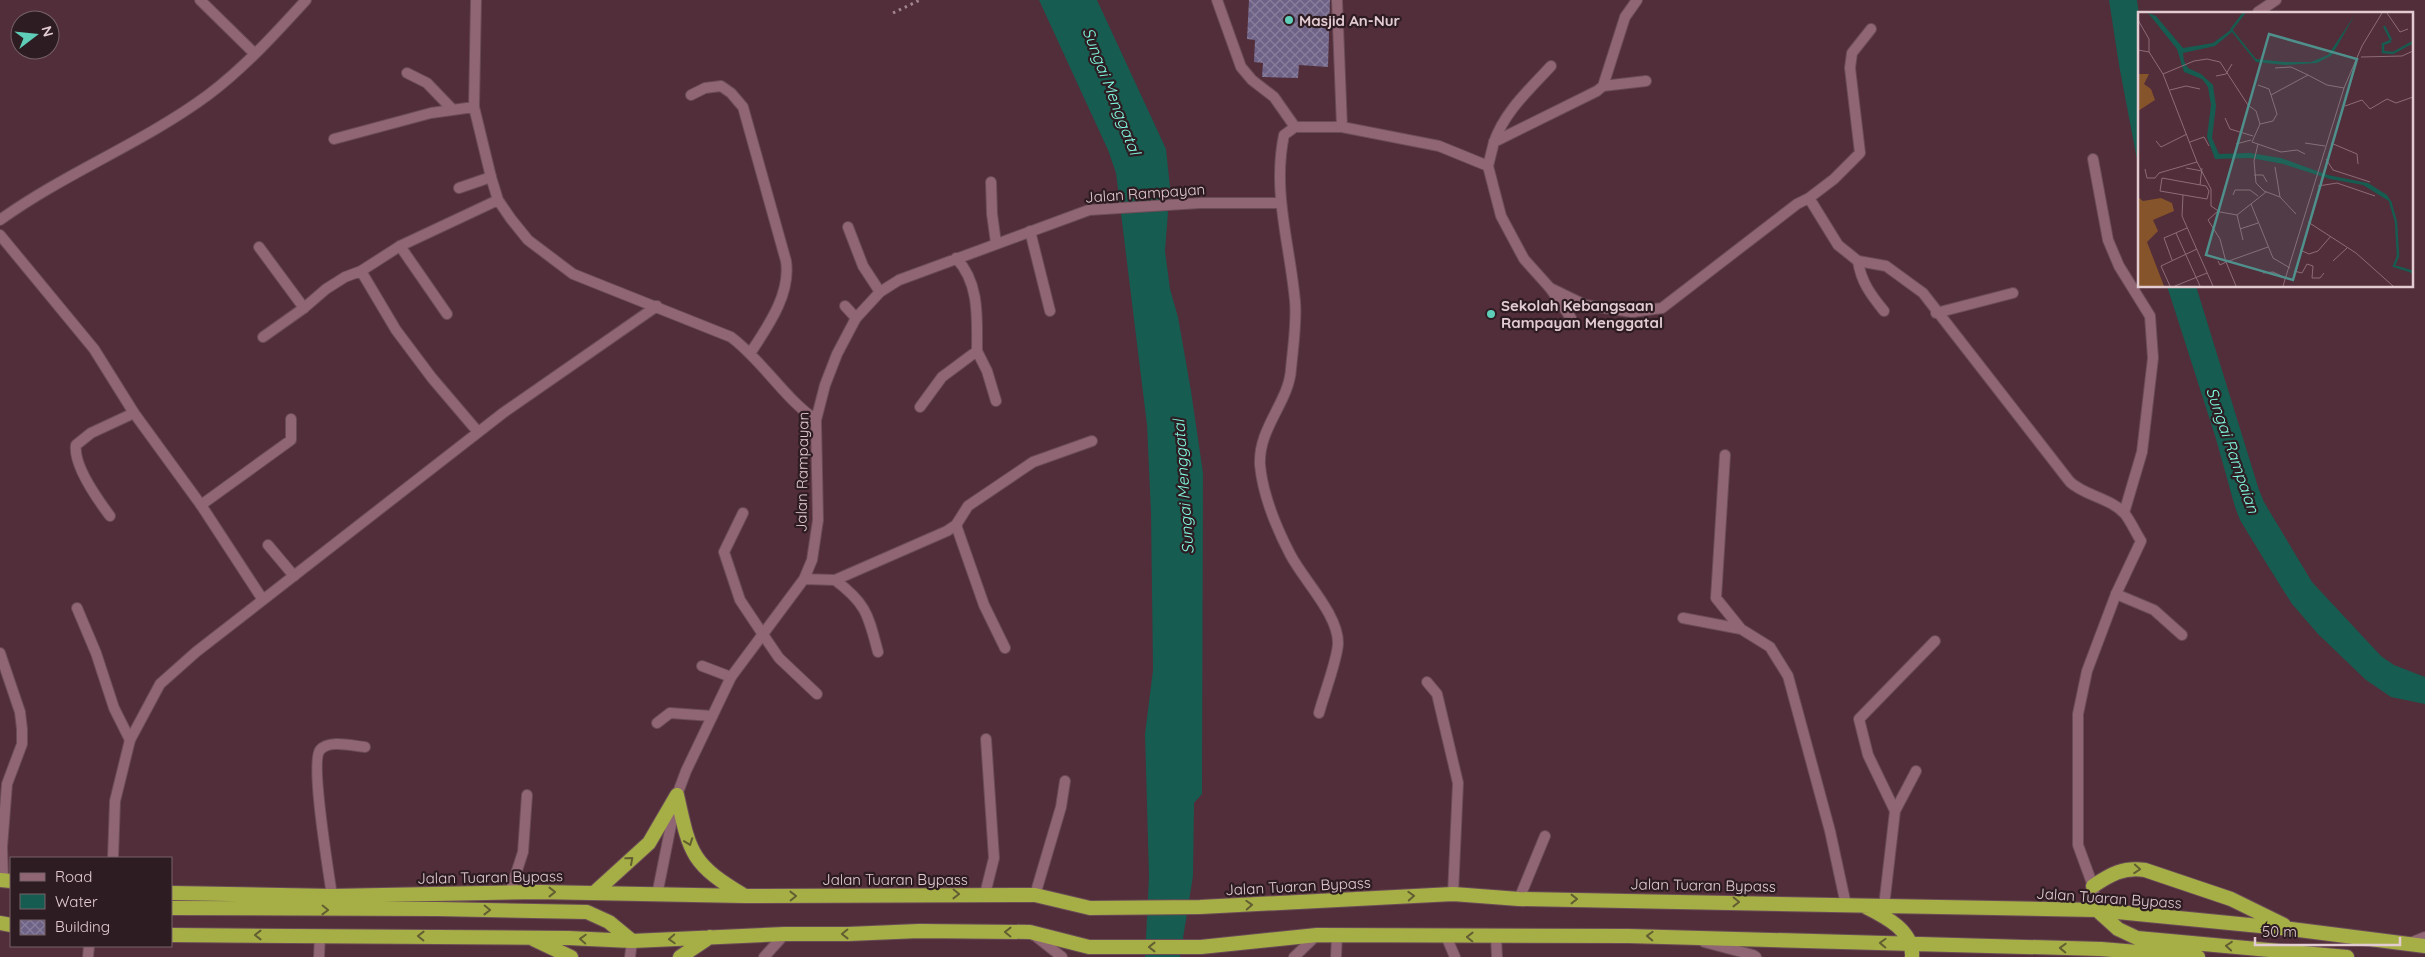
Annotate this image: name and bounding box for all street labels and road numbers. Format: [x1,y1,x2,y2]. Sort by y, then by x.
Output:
street label: Jalan Rampayan [1084,179,1206,207]
street label: Jalan Rampayan [791,412,813,532]
street label: Jalan Tuaran Bypass [417,866,563,888]
street label: Jalan Tuaran Bypass [822,870,968,889]
street label: Jalan Tuaran Bypass [1225,873,1371,899]
street label: Jalan Tuaran Bypass [1630,874,1776,896]
street label: Jalan Tuaran Bypass [2036,883,2182,913]

